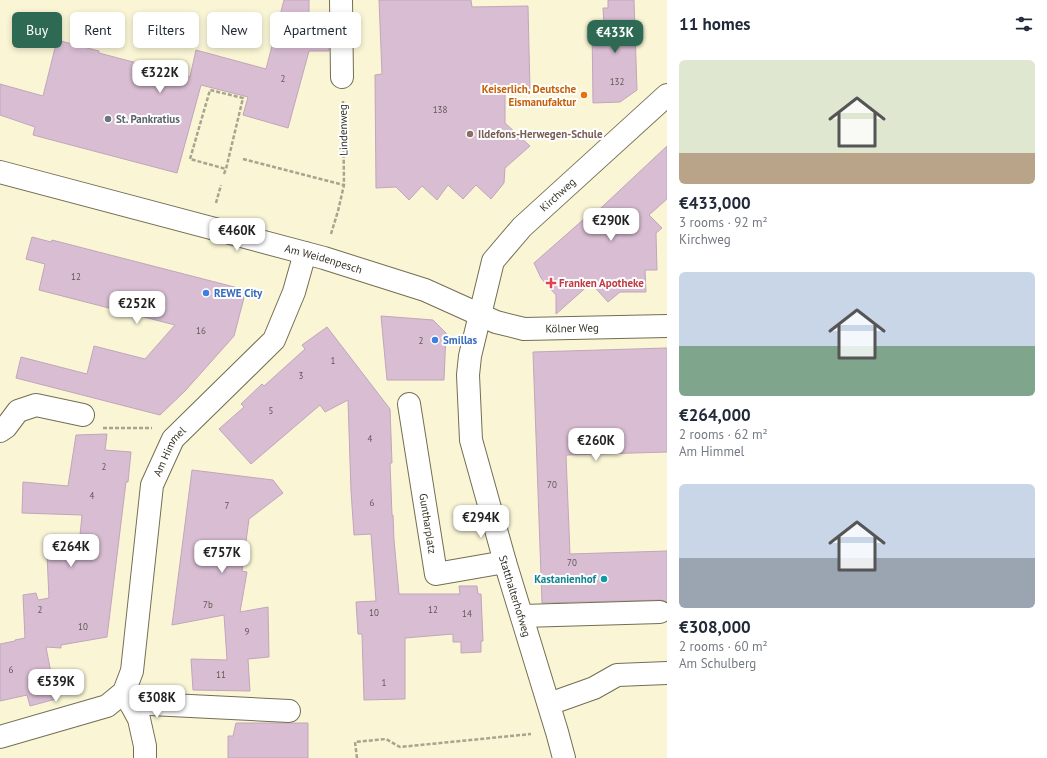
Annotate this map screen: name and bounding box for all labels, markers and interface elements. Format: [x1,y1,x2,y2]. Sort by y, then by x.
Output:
chip: Buy [12,12,62,48]
chip: Rent [70,12,125,48]
chip: Filters [133,12,199,48]
chip: New [207,12,262,48]
chip: Apartment [270,12,361,48]
text: 11 homes [679,13,750,35]
icon: filters [1013,13,1035,35]
pin: €433K [587,20,643,54]
text: €433K [596,24,634,41]
pin: €322K [132,60,188,94]
text: €322K [141,64,179,81]
house number: 2 [281,73,286,84]
house number: 132 [610,76,624,87]
place label: Keiserlich, Deutsche Eismanufaktur [482,82,576,109]
icon: home [821,86,893,158]
marker: Keiserlich, Deutsche Eismanufaktur [579,90,589,100]
street label: Lindenweg [336,104,350,156]
house number: 138 [433,104,447,115]
place label: St. Pankratius [116,112,180,126]
marker: St. Pankratius [103,114,113,124]
place label: Ildefons-Herwegen-Schule [478,127,603,141]
marker: Ildefons-Herwegen-Schule [465,129,475,139]
street label: Kirchweg [537,175,578,215]
text: €433,000 [679,192,751,214]
pin: €290K [583,208,639,242]
text: €290K [592,212,630,229]
text: 3 rooms · 92 m² [679,214,768,231]
pin: €460K [209,218,265,252]
text: €460K [218,222,256,239]
text: Kirchweg [679,231,731,248]
street label: Am Weidenpesch [283,241,364,277]
house number: 12 [71,271,81,282]
place label: Franken Apotheke [559,276,644,290]
marker: Franken Apotheke [546,278,556,288]
place label: REWE City [214,286,263,300]
marker: REWE City [201,288,211,298]
pin: €252K [109,291,165,325]
text: €252K [118,295,156,312]
icon: home [821,298,893,370]
street label: Kölner Weg [545,320,599,336]
house number: 16 [196,325,206,336]
place label: Smillas [443,333,478,347]
house number: 2 [419,335,424,346]
marker: Smillas [430,335,440,345]
house number: 1 [331,355,336,366]
house number: 3 [299,370,304,381]
text: €264,000 [679,404,751,426]
house number: 5 [269,405,274,416]
street label: Am Himmel [150,423,189,478]
text: 2 rooms · 62 m² [679,426,768,443]
pin: €260K [568,428,624,462]
text: €260K [577,432,615,449]
house number: 4 [368,433,373,444]
text: Am Himmel [679,443,744,460]
house number: 2 [102,461,107,472]
house number: 70 [547,479,557,490]
house number: 4 [90,490,95,501]
street label: Guntharplatz [416,492,440,555]
house number: 6 [370,497,375,508]
house number: 7 [225,500,230,511]
pin: €294K [453,505,509,539]
text: €294K [462,509,500,526]
icon: home [821,510,893,582]
pin: €264K [43,534,99,568]
text: €264K [52,538,90,555]
pin: €757K [194,540,250,574]
text: €757K [203,544,241,561]
street label: Statthalterhofweg [496,553,534,639]
house number: 70 [567,557,577,568]
place label: Kastanienhof [534,572,597,586]
marker: Kastanienhof [599,574,609,584]
house number: 7b [203,599,213,610]
house number: 2 [38,604,43,615]
house number: 12 [428,604,438,615]
house number: 10 [369,607,379,618]
house number: 14 [462,608,472,619]
text: €308,000 [679,616,751,638]
house number: 10 [78,621,88,632]
house number: 9 [245,626,250,637]
text: 2 rooms · 60 m² [679,638,768,655]
text: Am Schulberg [679,655,756,672]
house number: 6 [9,664,14,675]
pin: €539K [28,669,84,703]
house number: 11 [216,669,226,680]
text: €539K [37,673,75,690]
house number: 1 [382,677,387,688]
pin: €308K [129,685,185,719]
text: €308K [138,689,176,706]

